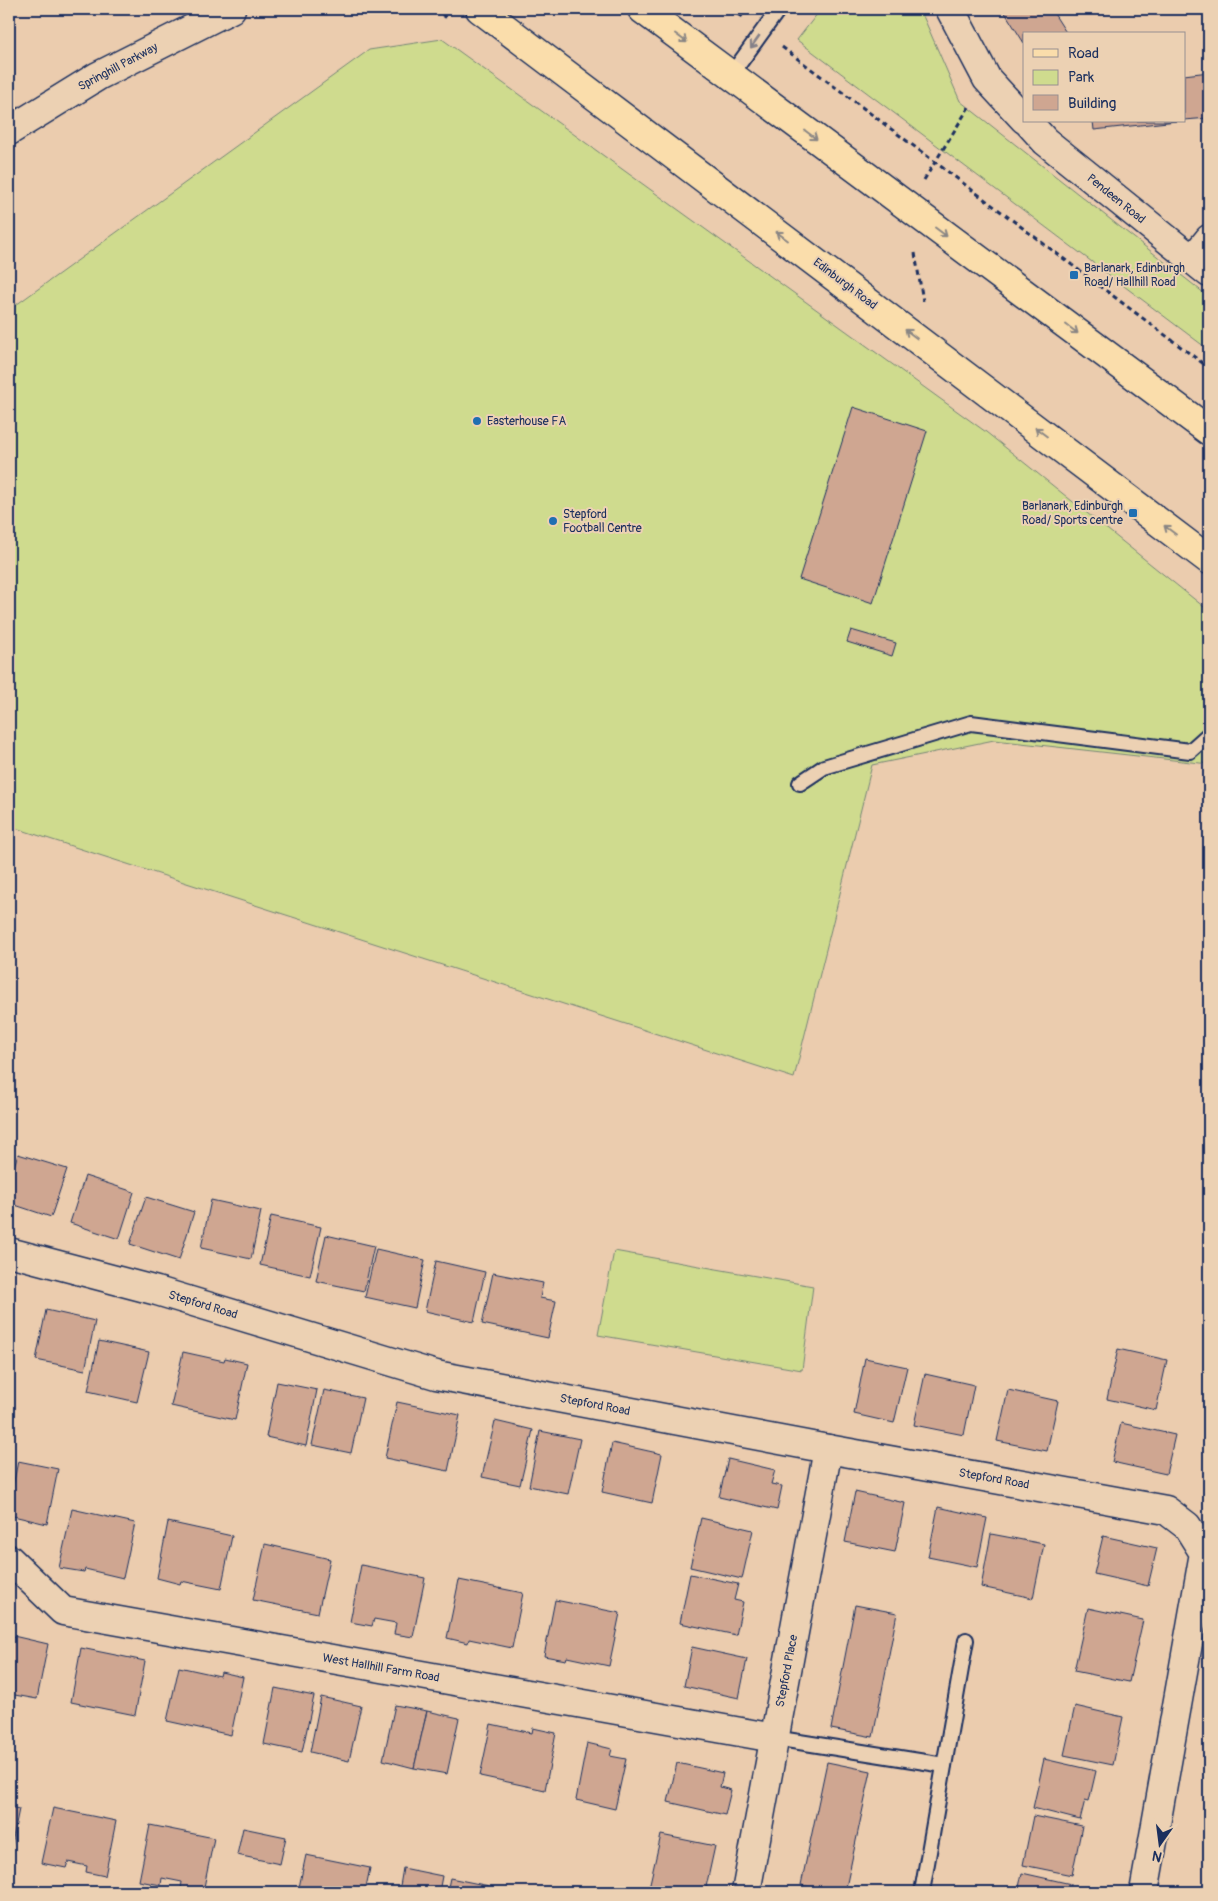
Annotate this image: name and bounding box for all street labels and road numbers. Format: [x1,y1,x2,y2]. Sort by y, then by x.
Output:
street label: Springhill Parkway [76,40,160,94]
street label: Pendeen Road [1084,171,1148,227]
street label: Edinburgh Road [810,255,880,313]
street label: Stepford Road [167,1287,239,1323]
street label: Stepford Road [559,1391,632,1419]
street label: Stepford Road [958,1465,1031,1493]
street label: Stepford Place [773,1633,801,1709]
street label: West Hallhill Farm Road [321,1650,441,1686]

